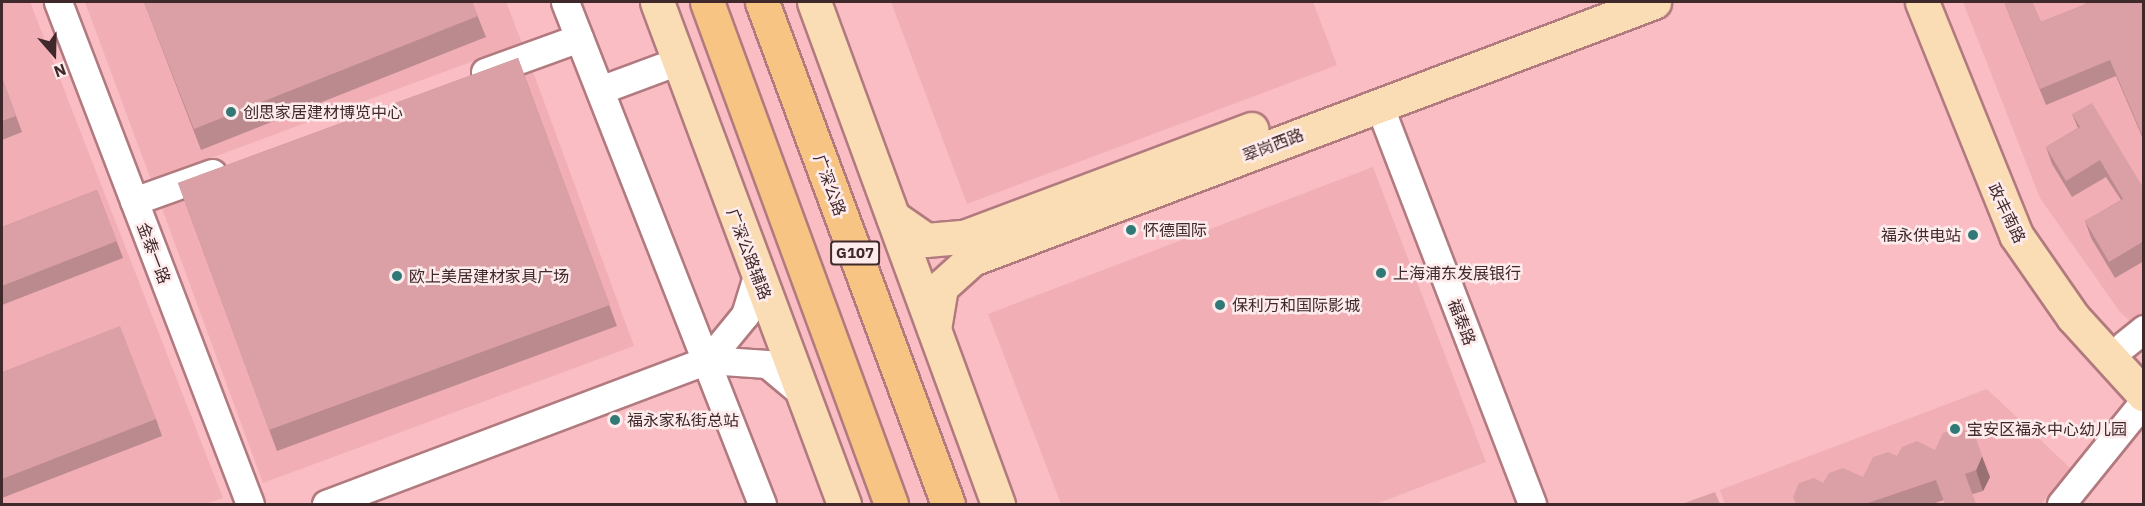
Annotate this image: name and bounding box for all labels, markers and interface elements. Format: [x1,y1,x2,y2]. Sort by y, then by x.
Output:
north arrow [24,24,84,84]
text: N [51,60,69,82]
place label: 创思家居建材博览中心 [243,102,403,122]
marker: 创思家居建材博览中心 [224,105,238,119]
street label: 翠岗西路 [1240,125,1306,165]
street label: 广深公路 [810,152,850,218]
street label: 政丰南路 [1984,180,2030,246]
street label: 广深公路辅路 [723,206,775,302]
street label: 金泰一路 [134,220,174,286]
place label: 怀德国际 [1143,220,1207,240]
marker: 怀德国际 [1124,223,1138,237]
place label: 福永供电站 [1881,225,1961,245]
marker: 福永供电站 [1966,228,1980,242]
road number: G107 [830,241,880,265]
place label: 上海浦东发展银行 [1393,263,1521,283]
place label: 欧上美居建材家具广场 [409,266,569,286]
marker: 上海浦东发展银行 [1374,266,1388,280]
marker: 欧上美居建材家具广场 [390,269,404,283]
place label: 保利万和国际影城 [1232,295,1360,315]
street label: 福泰路 [1444,296,1480,348]
marker: 保利万和国际影城 [1213,298,1227,312]
place label: 福永家私街总站 [627,410,739,430]
marker: 福永家私街总站 [608,413,622,427]
place label: 宝安区福永中心幼儿园 [1967,419,2127,439]
marker: 宝安区福永中心幼儿园 [1948,422,1962,436]

